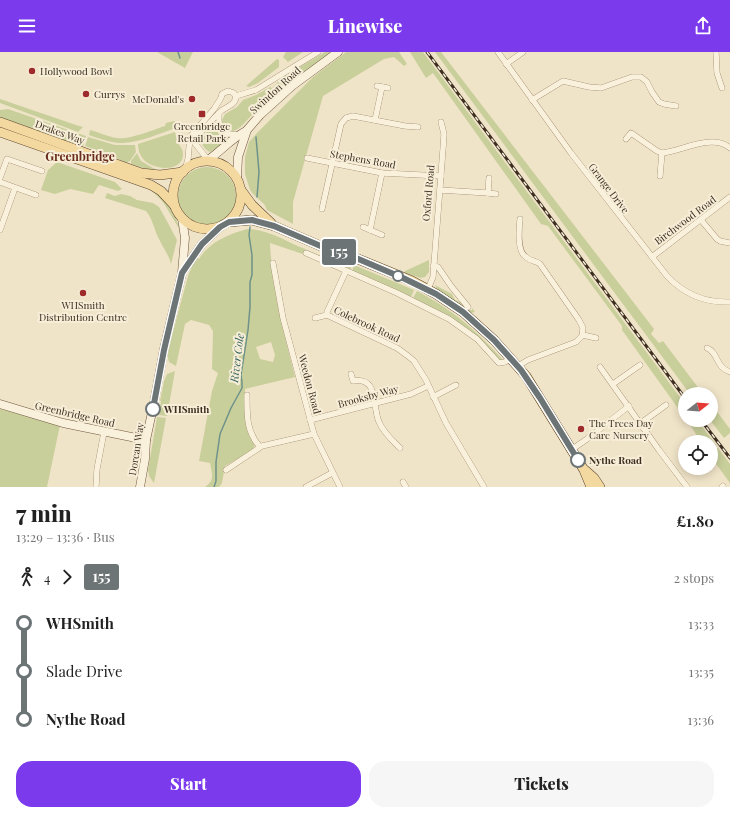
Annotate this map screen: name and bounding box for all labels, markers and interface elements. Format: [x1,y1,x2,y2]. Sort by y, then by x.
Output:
text: Linewise [328,14,402,38]
icon: menu [16,15,38,37]
icon: share [692,15,714,37]
street label: Swindon Road [246,63,304,117]
place label: Hollywood Bowl [40,64,112,78]
marker: Hollywood Bowl [27,66,37,76]
place label: Currys [94,87,125,101]
marker: Currys [81,89,91,99]
place label: McDonald's [132,92,184,106]
marker: McDonald's [187,94,197,104]
marker: Greenbridge Retail Park [197,109,207,119]
street label: Drakes Way [33,117,87,147]
place label: Greenbridge Retail Park [174,119,230,145]
street label: Stephens Road [329,146,397,172]
district label: Greenbridge [45,148,115,164]
street label: Grange Drive [585,160,633,216]
street label: Oxford Road [419,164,437,222]
street label: Birchwood Road [651,192,719,248]
line badge: 155 [316,239,362,265]
text: 155 [330,242,348,261]
unlabelled marker [392,270,404,282]
marker: WHSmith Distribution Centre [78,288,88,298]
place label: WHSmith Distribution Centre [39,298,127,324]
street label: Colebrook Road [332,303,402,346]
water label: River Cole [226,332,247,384]
street label: Weedon Road [295,352,325,415]
street label: Brooksby Way [336,381,400,411]
north arrow [678,387,718,427]
map controls [678,387,718,475]
street label: Greenbridge Road [34,398,117,430]
marker: WHSmith [145,401,161,417]
place label: WHSmith [163,402,209,416]
place label: The Trees Day Care Nursery [589,416,653,442]
street label: Dorcan Way [125,422,147,476]
marker: The Trees Day Care Nursery [576,424,586,434]
button: locate [678,435,718,475]
marker: Nythe Road [570,452,586,468]
place label: Nythe Road [589,453,642,467]
text: 7 min [16,498,72,528]
text: £1.80 [676,511,714,531]
text: 13:29 – 13:36 · Bus [16,528,115,545]
icon: walk [16,566,38,588]
icon: forward [56,566,78,588]
text: 155 [92,567,111,586]
text: 4 [44,569,50,586]
text: 2 stops [674,569,714,586]
text: WHSmith [46,613,114,633]
text: 13:33 [688,615,714,632]
text: Slade Drive [46,661,123,681]
text: 13:35 [689,663,714,680]
text: Nythe Road [46,709,125,729]
text: 13:36 [688,711,714,728]
button: Start [16,761,361,807]
button: Tickets [369,761,714,807]

